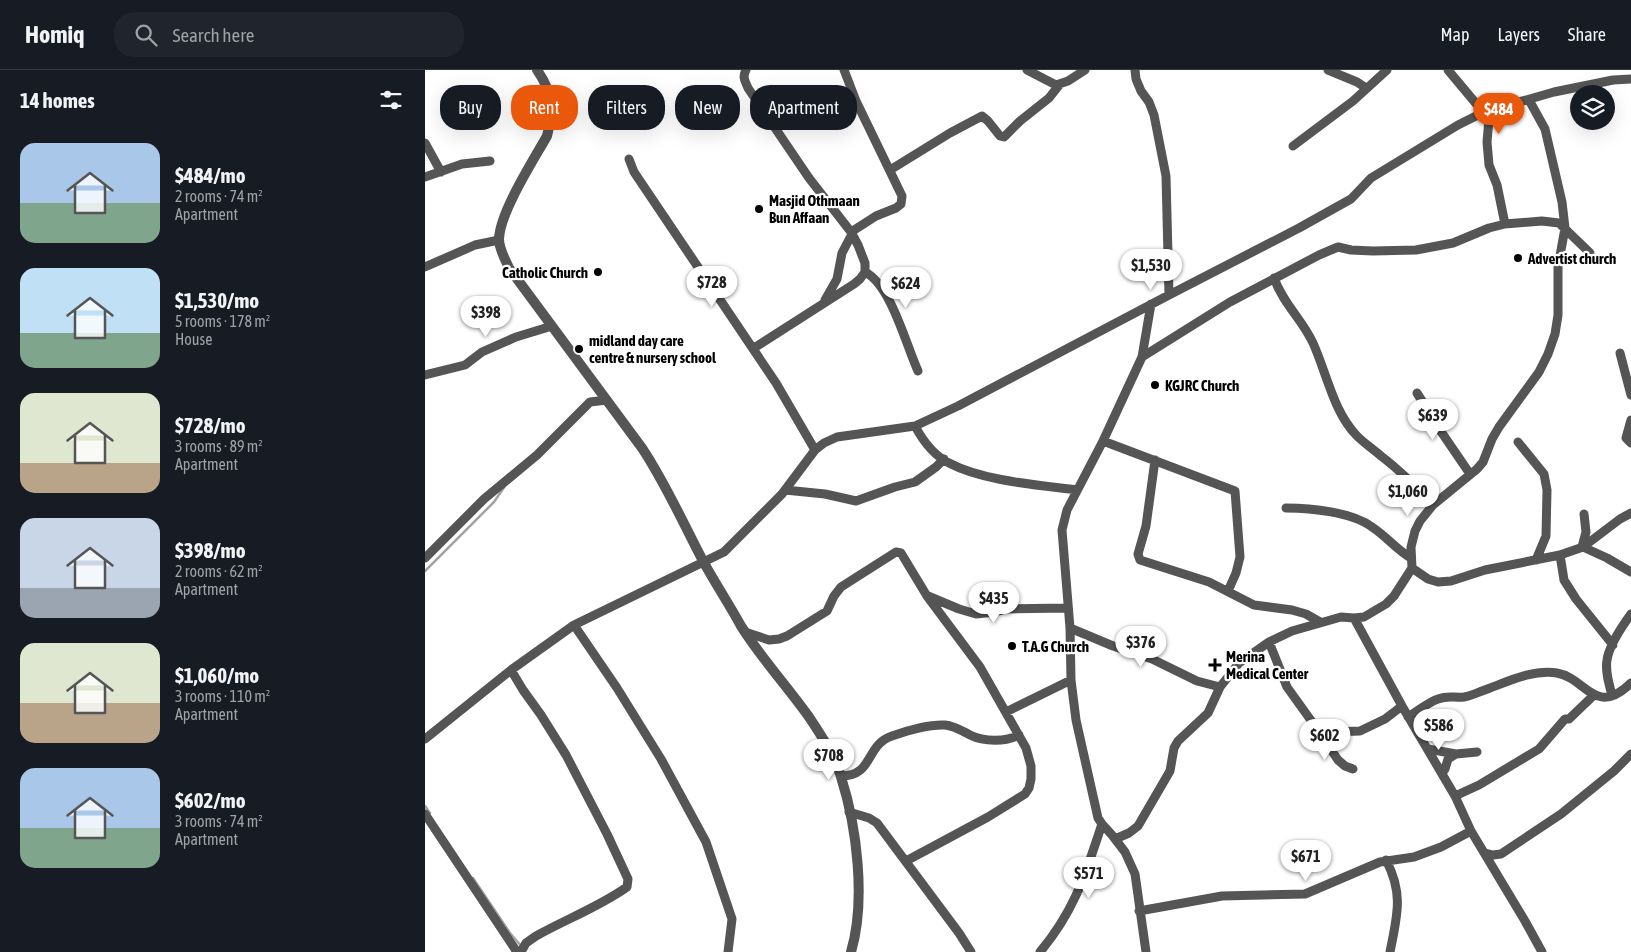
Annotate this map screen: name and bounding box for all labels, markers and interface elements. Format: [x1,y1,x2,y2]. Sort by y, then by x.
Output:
search box [114,12,464,57]
text: Homiq [25,21,84,48]
icon: search [132,21,160,49]
text: Search here [172,24,254,46]
text: Map [1440,24,1469,45]
text: Layers [1497,24,1540,45]
text: Share [1568,24,1606,45]
chip: Buy [440,85,501,130]
chip: Rent [511,85,578,130]
chip: Filters [588,85,665,130]
chip: New [675,85,740,130]
chip: Apartment [750,85,857,130]
map controls [1570,85,1615,130]
button: layers [1570,85,1615,130]
icon: filters [377,86,405,114]
text: 14 homes [20,88,95,112]
pin: $484 [1469,92,1529,135]
text: $484 [1484,100,1514,118]
icon: home [60,163,120,223]
text: $484/mo [175,163,246,187]
text: 2 rooms · 74 m² [175,187,263,205]
place label: Masjid Othmaan Bun Affaan [769,192,860,226]
marker: Masjid Othmaan Bun Affaan [753,203,765,215]
text: Apartment [175,205,238,223]
pin: $1,530 [1110,248,1192,291]
place label: Advertist church [1527,250,1616,267]
marker: Advertist church [1512,252,1524,264]
text: $1,530 [1131,256,1171,274]
place label: Catholic Church [502,264,588,281]
marker: Catholic Church [592,266,604,278]
pin: $728 [682,266,742,308]
pin: $624 [876,266,936,309]
text: $728 [697,273,727,291]
text: $624 [891,274,921,292]
icon: home [60,288,120,348]
text: $1,530/mo [175,288,259,312]
pin: $398 [456,296,516,338]
text: $398 [471,303,501,321]
text: 5 rooms · 178 m² [175,312,270,330]
text: House [175,330,212,348]
place label: midland day care centre & nursery school [589,332,717,366]
marker: midland day care centre & nursery school [573,343,585,355]
place label: KGJRC Church [1165,377,1239,394]
marker: KGJRC Church [1149,379,1161,391]
pin: $639 [1403,398,1463,441]
text: $639 [1418,406,1448,424]
icon: home [60,413,120,473]
text: $728/mo [175,413,246,437]
text: 3 rooms · 89 m² [175,437,263,455]
text: Apartment [175,455,238,473]
pin: $1,060 [1367,474,1449,517]
text: $1,060 [1388,482,1428,500]
icon: home [60,538,120,598]
text: $398/mo [175,538,246,562]
text: 2 rooms · 62 m² [175,562,263,580]
text: Apartment [175,580,238,598]
pin: $435 [964,582,1024,624]
text: $435 [979,589,1009,607]
pin: $376 [1111,626,1171,668]
text: $376 [1126,633,1156,651]
place label: T.A.G Church [1022,638,1089,655]
marker: T.A.G Church [1006,640,1018,652]
place label: Merina Medical Center [1226,648,1309,682]
marker: Merina Medical Center [1208,658,1222,672]
icon: home [60,663,120,723]
text: $1,060/mo [175,663,259,687]
text: 3 rooms · 110 m² [175,687,270,705]
text: Apartment [175,705,238,723]
pin: $586 [1409,708,1469,751]
text: $586 [1424,716,1454,734]
pin: $602 [1295,718,1355,761]
text: $602 [1310,726,1340,744]
pin: $708 [799,738,859,781]
text: $708 [814,746,844,764]
icon: home [60,788,120,848]
text: $602/mo [175,788,246,812]
text: 3 rooms · 74 m² [175,812,263,830]
text: Apartment [175,830,238,848]
pin: $671 [1276,840,1336,882]
text: $671 [1291,847,1321,865]
pin: $571 [1059,856,1119,899]
text: $571 [1074,864,1104,882]

